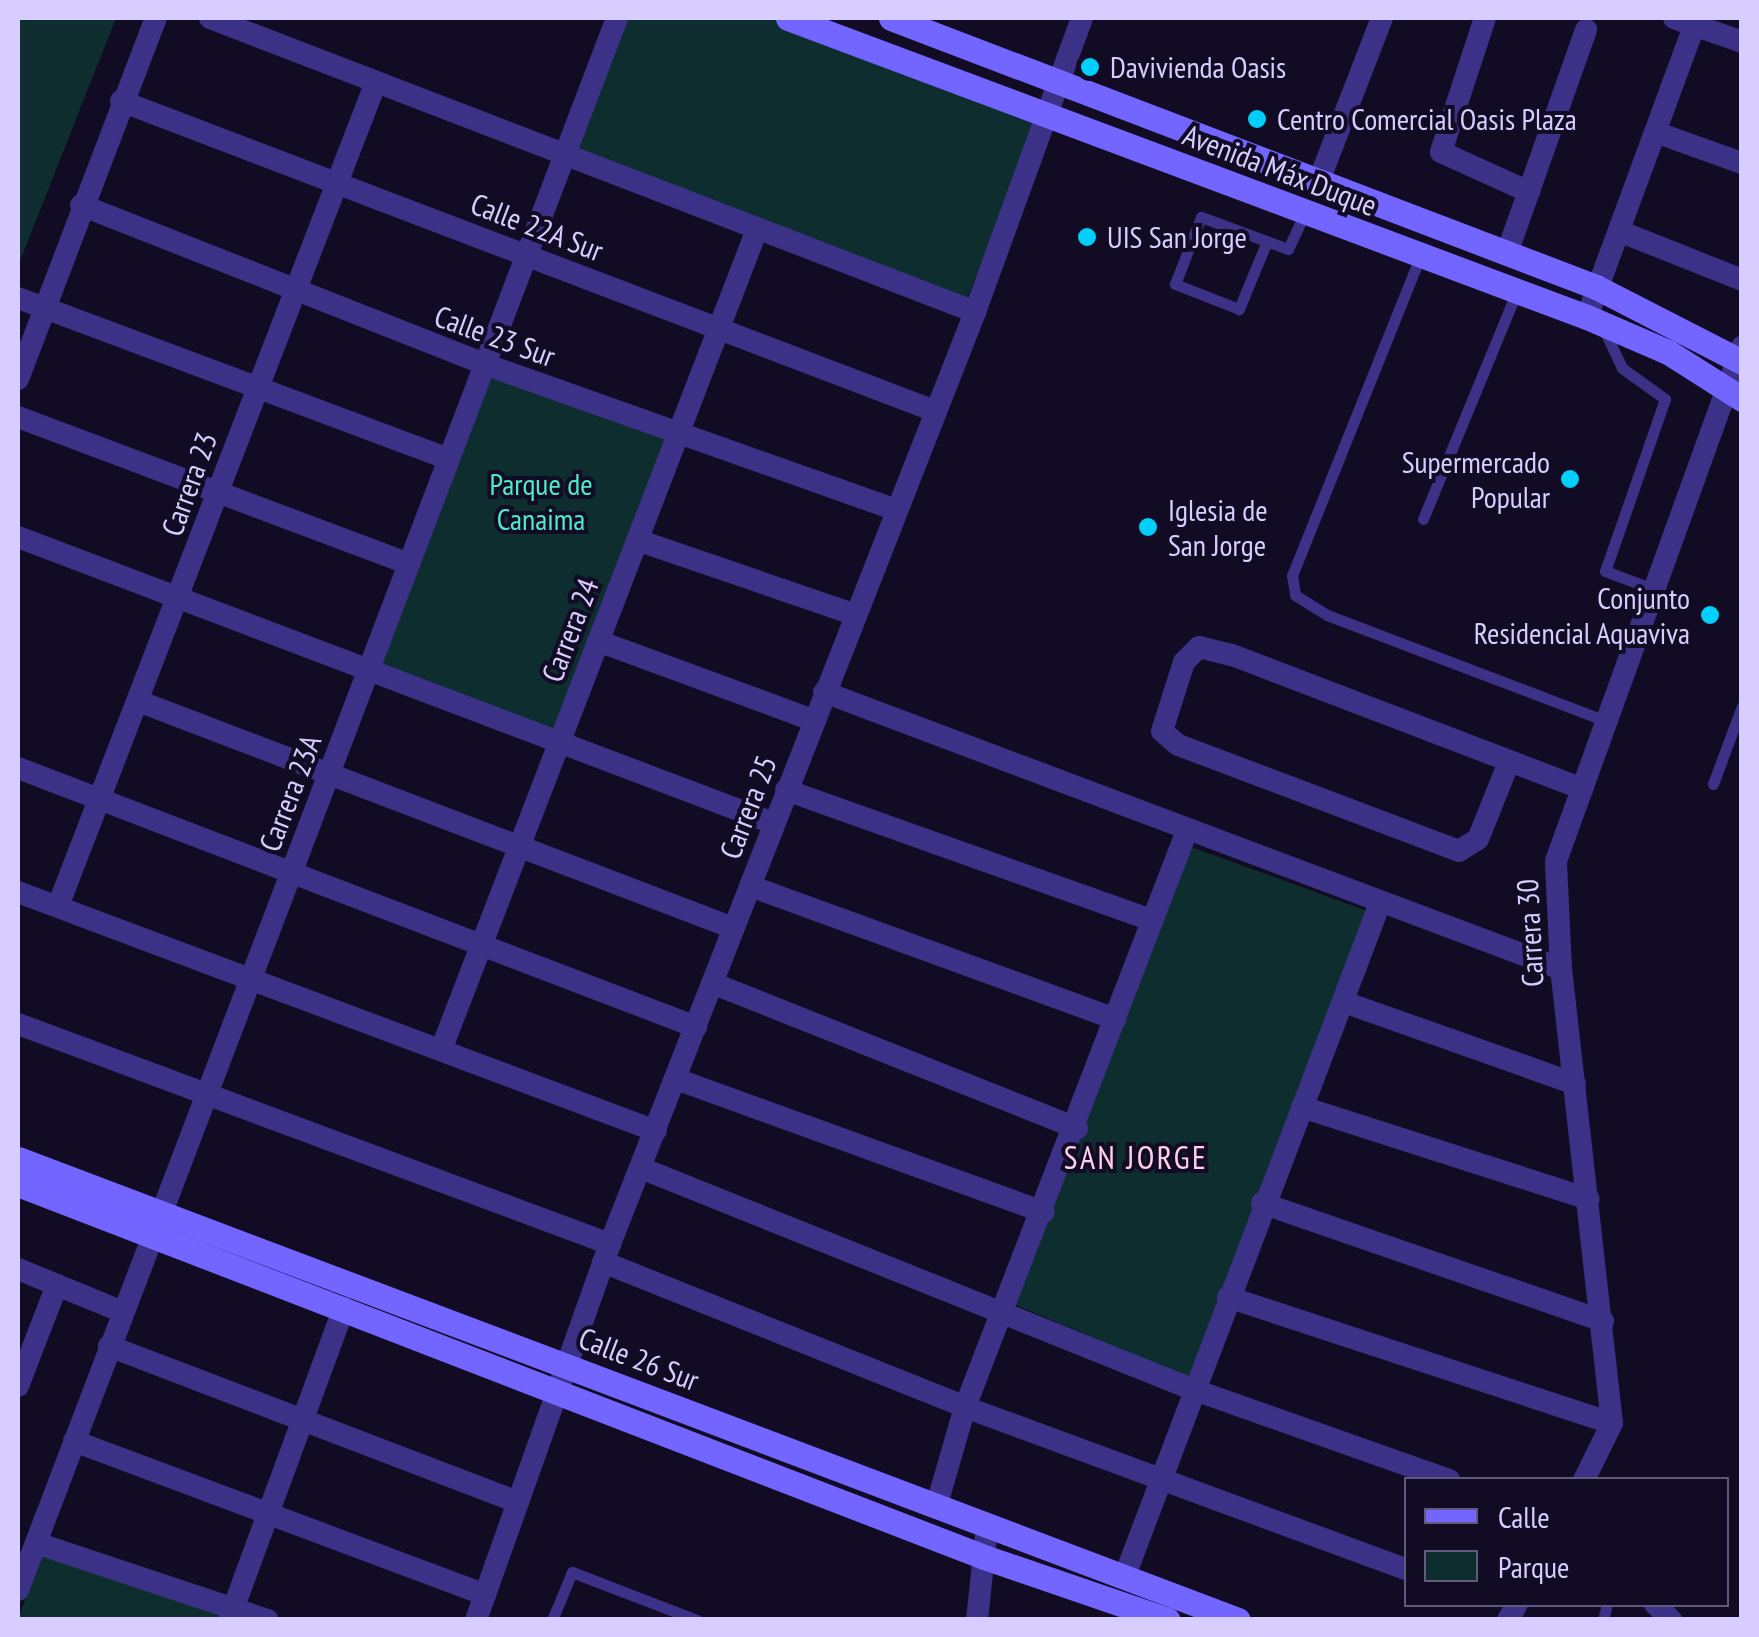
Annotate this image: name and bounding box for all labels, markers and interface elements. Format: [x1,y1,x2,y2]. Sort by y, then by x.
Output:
place label: Davivienda Oasis [1110,49,1286,85]
marker: Davivienda Oasis [1079,56,1101,78]
place label: Centro Comercial Oasis Plaza [1277,101,1577,137]
marker: Centro Comercial Oasis Plaza [1246,108,1268,130]
street label: Avenida Máx Duque [1178,116,1382,224]
street label: Calle 22A Sur [465,185,609,269]
place label: UIS San Jorge [1107,219,1247,255]
marker: UIS San Jorge [1076,226,1098,248]
street label: Calle 23 Sur [430,298,560,374]
street label: Carrera 23 [154,427,224,541]
place label: Supermercado Popular [1402,444,1550,514]
park label: Parque de Canaima [489,466,593,536]
marker: Supermercado Popular [1559,468,1581,490]
place label: Iglesia de San Jorge [1168,492,1268,562]
marker: Iglesia de San Jorge [1137,516,1159,538]
street label: Carrera 24 [534,573,606,687]
place label: Conjunto Residencial Aquaviva [1473,580,1690,650]
marker: Conjunto Residencial Aquaviva [1699,604,1721,626]
street label: Carrera 23A [251,730,329,856]
street label: Carrera 25 [712,750,784,864]
street label: Carrera 30 [1509,878,1551,988]
district label: SAN JORGE [1064,1138,1208,1176]
street label: Calle 26 Sur [574,1320,704,1398]
legend [1404,1477,1729,1607]
text: Calle [1498,1497,1550,1536]
text: Parque [1498,1547,1569,1586]

